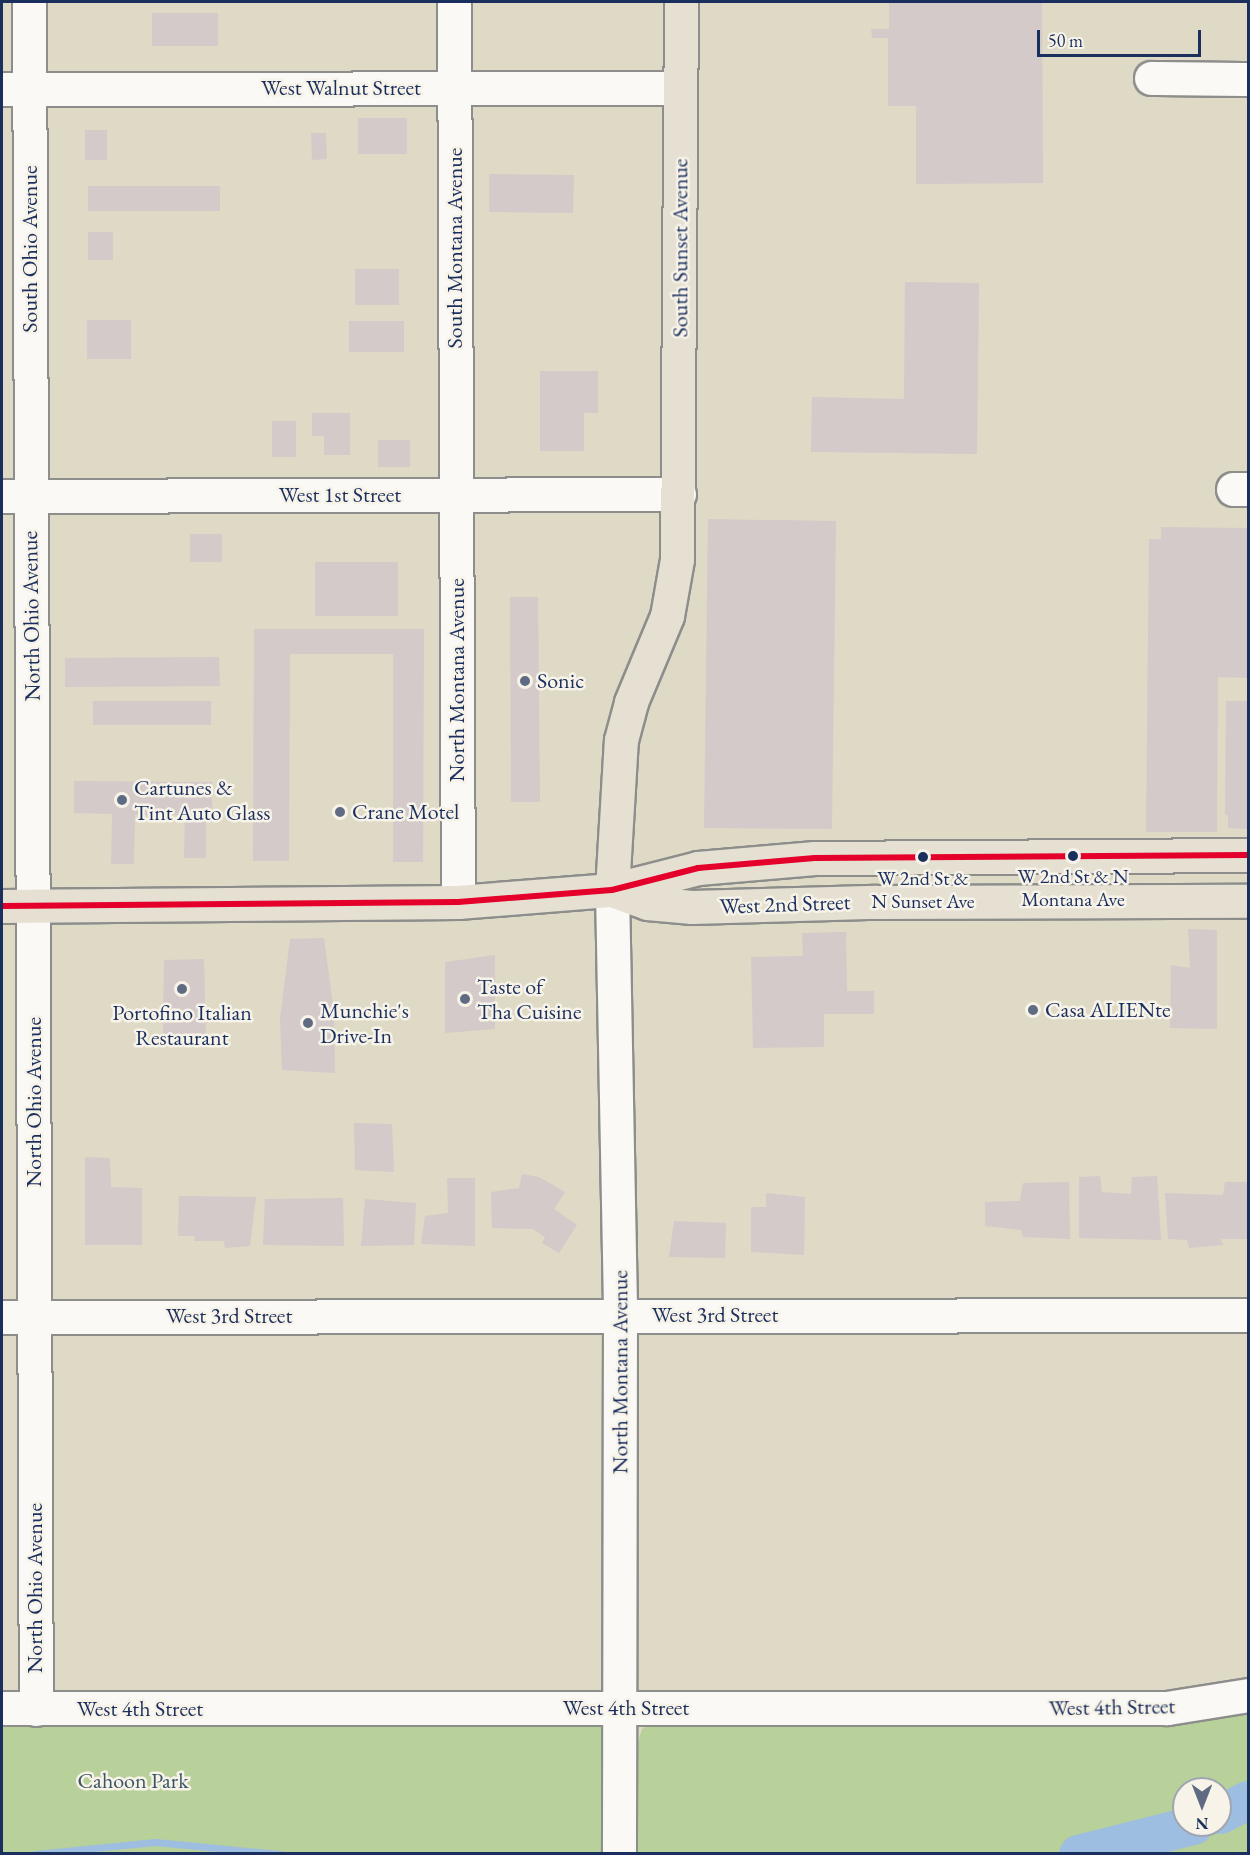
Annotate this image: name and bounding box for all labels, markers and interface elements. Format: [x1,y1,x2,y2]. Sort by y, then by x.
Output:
scale bar [1040,18,1204,56]
text: 50 m [1048,29,1083,52]
street label: West Walnut Street [261,75,421,101]
street label: South Montana Avenue [442,148,468,348]
street label: South Sunset Avenue [667,159,693,337]
street label: South Ohio Avenue [17,165,43,333]
street label: West 1st Street [279,482,401,508]
street label: North Ohio Avenue [16,531,46,701]
street label: North Montana Avenue [444,578,470,782]
place label: Sonic [537,668,584,694]
marker: Sonic [518,674,532,688]
place label: Cartunes & Tint Auto Glass [134,774,270,825]
marker: Cartunes & Tint Auto Glass [115,793,129,807]
place label: Crane Motel [352,799,459,825]
marker: Crane Motel [333,805,347,819]
marker: W 2nd St & N Montana Ave [1067,850,1079,862]
marker: W 2nd St & N Sunset Ave [917,851,929,863]
place label: W 2nd St & N Montana Ave [1017,865,1129,912]
place label: W 2nd St & N Sunset Ave [871,866,975,913]
street label: West 2nd Street [719,889,851,919]
place label: Taste of Tha Cuisine [477,973,582,1024]
marker: Portofino Italian Restaurant [175,982,189,996]
marker: Taste of Tha Cuisine [458,992,472,1006]
place label: Munchie's Drive-In [320,997,409,1048]
place label: Casa ALIENte [1045,997,1171,1023]
place label: Portofino Italian Restaurant [112,999,252,1050]
marker: Casa ALIENte [1026,1003,1040,1017]
marker: Munchie's Drive-In [301,1016,315,1030]
street label: North Ohio Avenue [21,1017,47,1187]
street label: North Montana Avenue [607,1270,633,1474]
street label: West 3rd Street [652,1302,778,1328]
street label: West 3rd Street [166,1303,292,1329]
street label: North Ohio Avenue [22,1503,48,1673]
street label: West 4th Street [1049,1693,1175,1721]
street label: West 4th Street [563,1695,689,1721]
street label: West 4th Street [77,1696,203,1722]
park label: Cahoon Park [77,1768,189,1794]
north arrow [1172,1777,1232,1837]
text: N [1196,1813,1208,1834]

